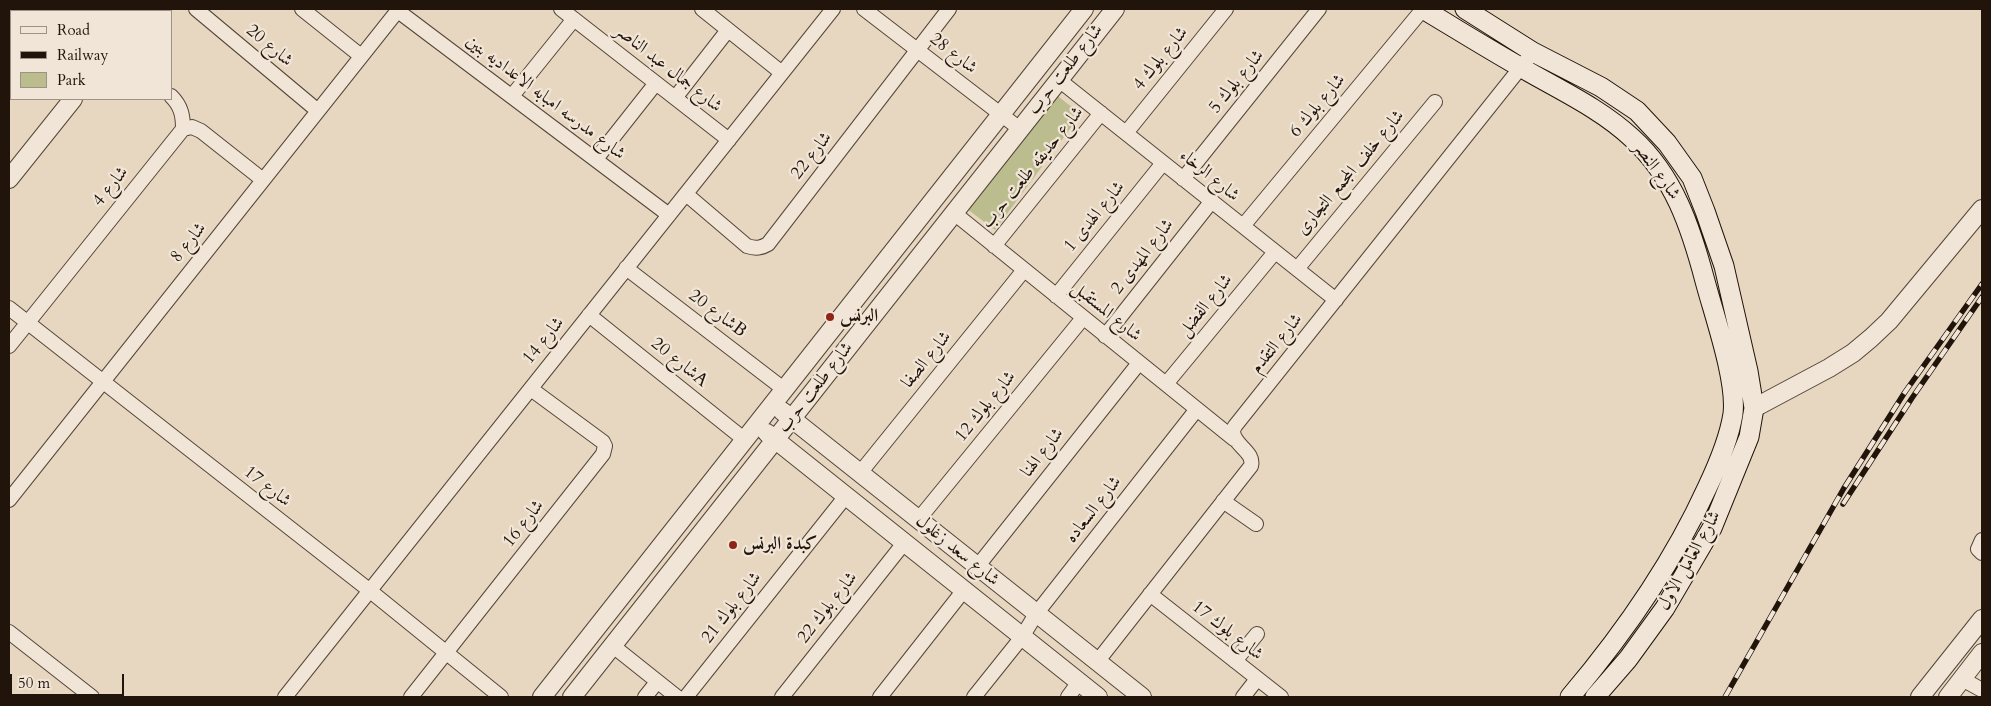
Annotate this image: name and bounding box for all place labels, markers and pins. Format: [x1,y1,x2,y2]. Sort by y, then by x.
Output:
place label: البرنس [840,306,878,328]
marker: البرنس [824,311,836,323]
place label: كبدة البرنس [743,534,817,556]
marker: كبدة البرنس [727,539,739,551]

